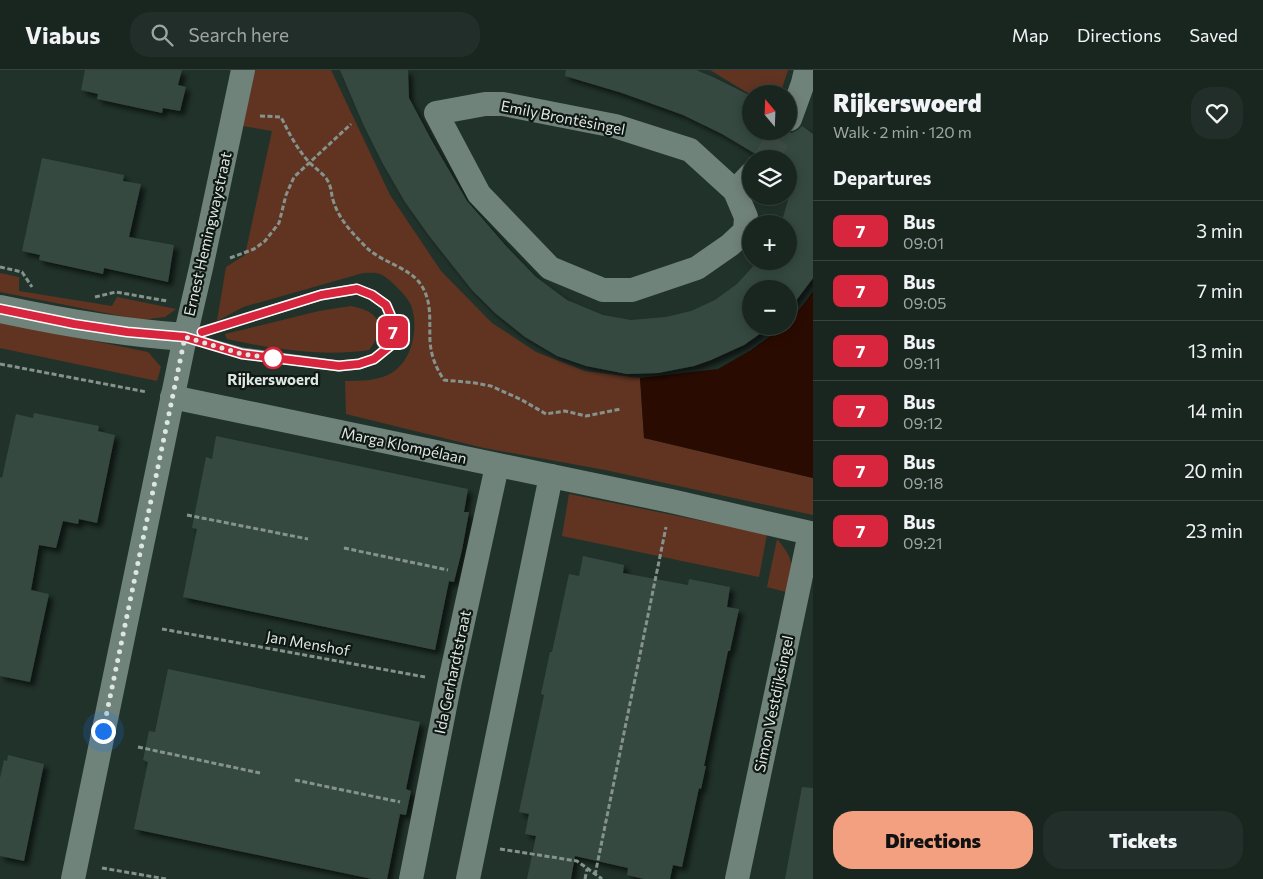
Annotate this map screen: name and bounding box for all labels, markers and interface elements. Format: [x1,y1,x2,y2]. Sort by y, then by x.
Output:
search box [130,12,480,57]
text: Viabus [25,20,100,49]
icon: search [148,21,176,49]
text: Search here [188,23,289,46]
text: Map [1012,24,1049,46]
text: Directions [1077,24,1161,46]
text: Saved [1189,24,1238,46]
north arrow [742,85,798,140]
map controls [742,85,797,335]
button: heart [1191,87,1243,139]
text: Rijkerswoerd [833,88,982,117]
street label: Emily Brontësingel [500,96,627,138]
text: Walk · 2 min · 120 m [833,122,972,141]
street label: Ernest Hemingwaystraat [179,150,235,318]
button: layers [742,150,797,205]
text: Departures [833,166,931,189]
text: Bus [903,210,935,233]
button: + [742,215,797,270]
text: 3 min [1196,219,1243,242]
text: 7 [856,220,865,242]
text: 09:01 [903,233,944,252]
text: Bus [903,270,935,293]
text: 7 min [1197,279,1243,302]
button: − [742,280,797,335]
text: 7 [856,280,865,302]
text: 09:05 [903,293,947,312]
line badge: 7 [377,316,409,348]
text: 7 [388,321,398,343]
text: Bus [903,330,935,353]
text: 13 min [1188,339,1243,362]
text: 7 [856,340,865,362]
marker: Rijkerswoerd [262,347,284,369]
text: 09:11 [903,353,941,372]
place label: Rijkerswoerd [227,370,319,388]
text: Bus [903,390,935,413]
text: 14 min [1187,399,1243,422]
text: 7 [856,400,865,422]
text: 09:12 [903,413,943,432]
street label: Marga Klompélaan [340,423,468,467]
text: Bus [903,450,935,473]
text: 20 min [1184,459,1243,482]
text: 7 [856,460,865,482]
text: 09:18 [903,473,943,492]
text: Bus [903,510,935,533]
text: 23 min [1186,519,1243,542]
text: 7 [856,520,865,542]
text: 09:21 [903,533,943,552]
street label: Ida Gerhardtstraat [430,608,474,735]
street label: Jan Menshof [265,627,352,659]
street label: Simon Vestdijksingel [750,634,796,774]
your location [91,719,116,744]
button: Directions [833,811,1033,869]
button: Tickets [1043,811,1243,869]

